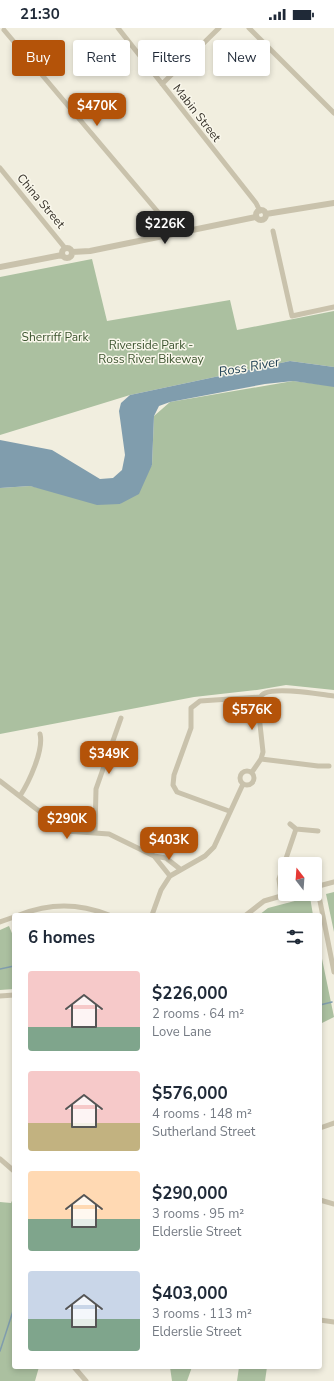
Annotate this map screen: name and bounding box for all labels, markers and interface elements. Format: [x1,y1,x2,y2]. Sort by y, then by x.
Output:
text: 21:30 [20,4,60,24]
chip: Buy [12,40,65,76]
chip: Rent [73,40,130,76]
chip: Filters [138,40,205,76]
chip: New [213,40,270,76]
street label: Mabin Street [169,81,225,146]
pin: $470K [69,93,125,127]
text: $470K [77,97,117,115]
street label: China Street [13,170,69,232]
pin: $226K [137,211,193,245]
text: $226K [145,215,185,233]
park label: Sherriff Park [22,329,89,345]
park label: Riverside Park - Ross River Bikeway [98,337,205,367]
water label: Ross River [217,353,281,381]
pin: $576K [224,697,280,731]
text: $576K [232,701,272,719]
pin: $349K [81,741,137,775]
text: $349K [89,745,129,763]
pin: $290K [39,806,95,840]
text: $290K [47,810,87,828]
pin: $403K [141,827,197,861]
text: $403K [149,831,189,849]
north arrow [278,857,322,901]
map controls [278,857,322,901]
text: 6 homes [28,926,95,949]
icon: filters [284,926,306,948]
text: $226,000 [152,982,228,1005]
icon: home [60,987,108,1035]
text: 2 rooms · 64 m² [152,1005,244,1023]
text: Love Lane [152,1023,211,1041]
text: $576,000 [152,1082,228,1105]
icon: home [60,1087,108,1135]
text: 4 rooms · 148 m² [152,1105,252,1123]
text: Sutherland Street [152,1123,255,1141]
text: $290,000 [152,1182,228,1205]
icon: home [60,1187,108,1235]
text: 3 rooms · 95 m² [152,1205,244,1223]
text: Elderslie Street [152,1223,241,1241]
text: $403,000 [152,1282,228,1305]
icon: home [60,1287,108,1335]
text: 3 rooms · 113 m² [152,1305,252,1323]
text: Elderslie Street [152,1323,241,1341]

